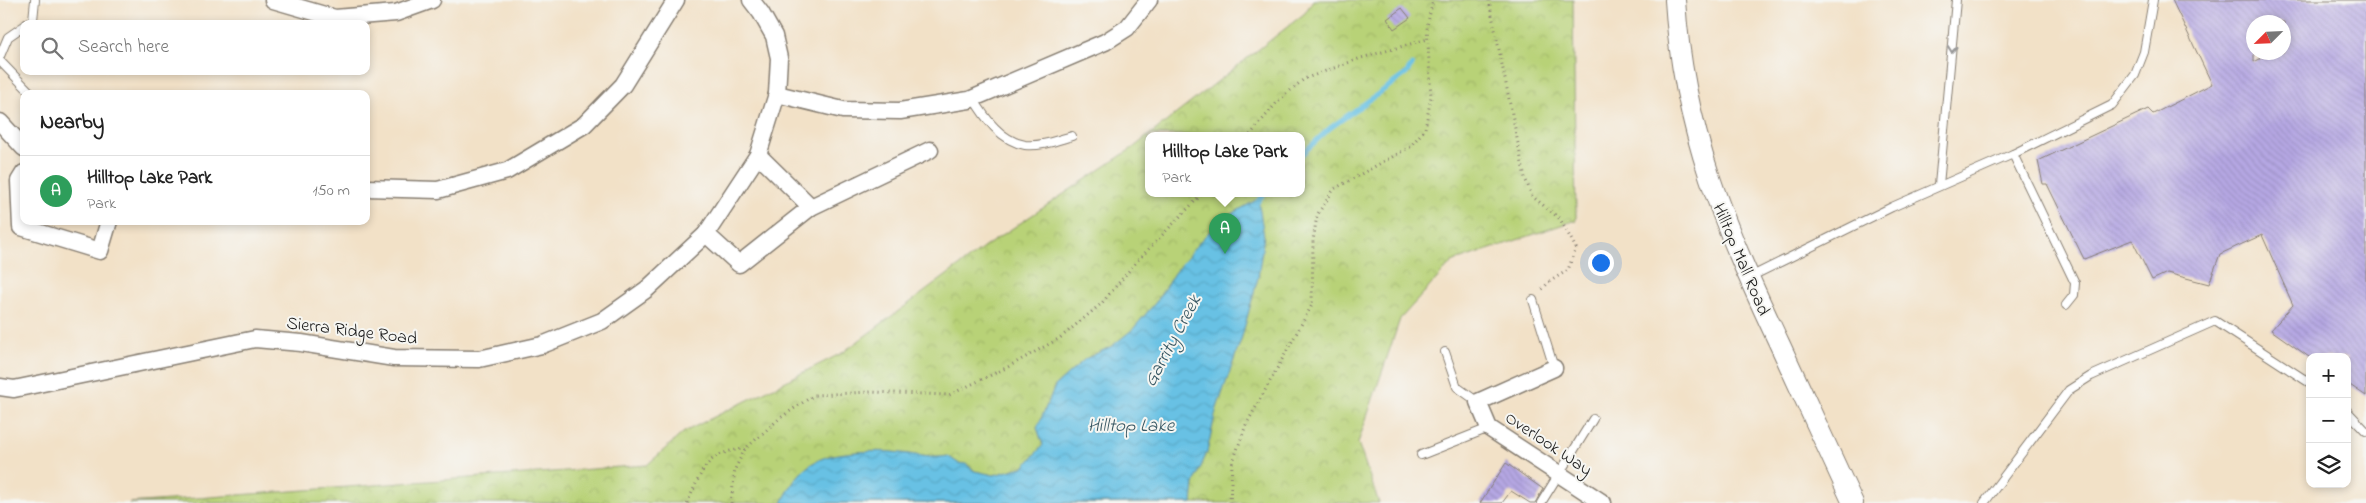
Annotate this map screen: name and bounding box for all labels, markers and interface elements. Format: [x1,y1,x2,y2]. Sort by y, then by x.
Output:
north arrow [2246,15,2291,60]
search box [20,20,370,75]
icon: search [38,34,66,62]
text: Search here [78,34,169,61]
one-way arrow [1947,45,1958,53]
text: Nearby [40,108,104,138]
popup [1145,132,1305,197]
text: Hilltop Lake Park [1162,139,1288,166]
text: Hilltop Lake Park [87,165,212,192]
text: Park [1162,166,1191,190]
text: A [51,179,61,203]
text: 150 m [312,179,350,203]
text: Park [87,192,116,216]
street label: Hilltop Mall Road [1705,200,1776,320]
pin: A [1209,213,1241,254]
your location [1588,250,1614,276]
water label: Garrity Creek [1138,290,1209,392]
street label: Sierra Ridge Road [285,311,419,354]
map controls [2306,353,2351,488]
button: + [2306,353,2351,398]
button: − [2306,398,2351,443]
street label: Overlook Way [1499,406,1597,483]
water label: Hilltop Lake [1088,413,1176,440]
button: layers [2306,443,2351,488]

